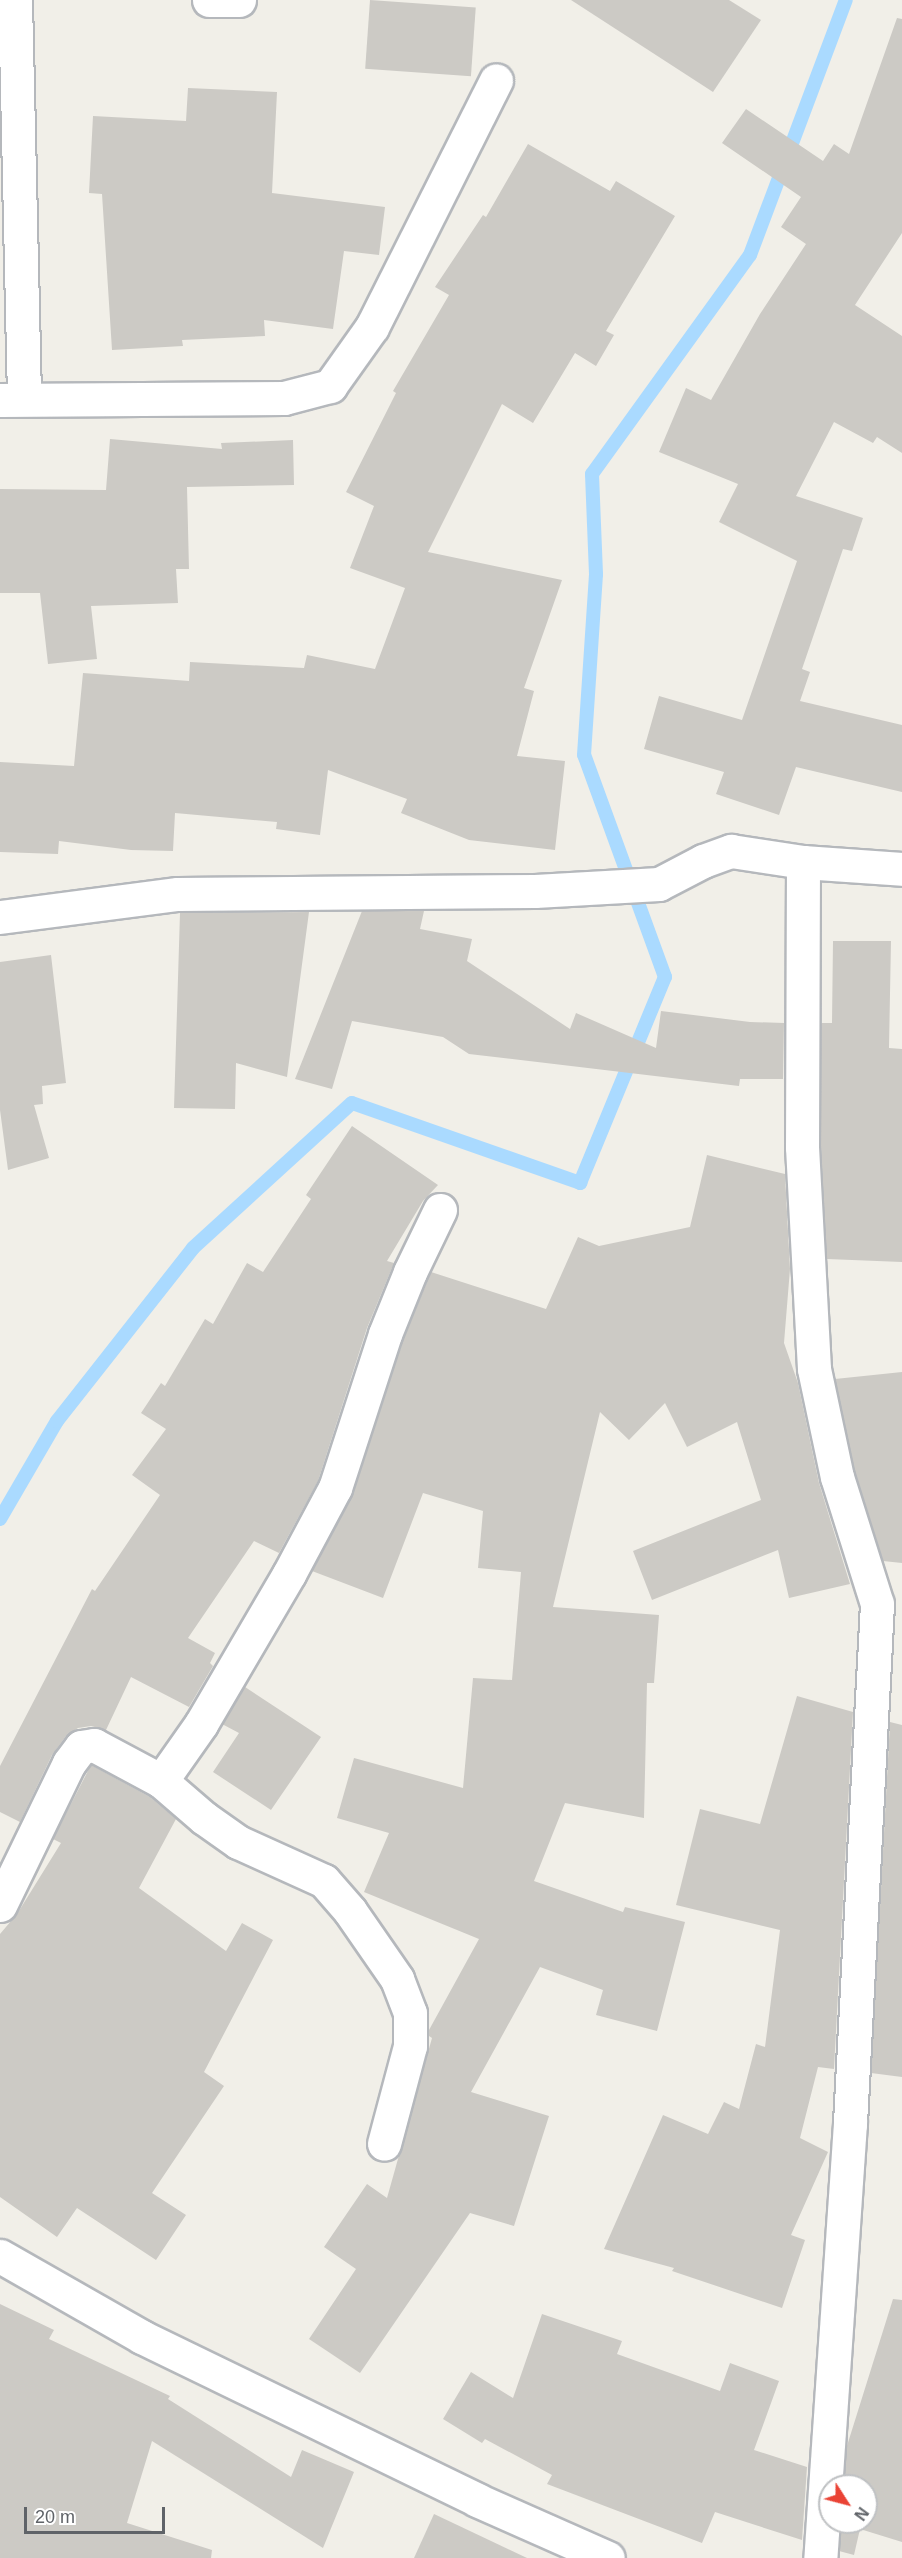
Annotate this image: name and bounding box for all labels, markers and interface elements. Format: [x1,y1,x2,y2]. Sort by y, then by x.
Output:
north arrow [818,2474,878,2534]
scale bar [27,2495,168,2533]
text: N [851,2504,872,2523]
text: 20 m [35,2507,75,2527]

